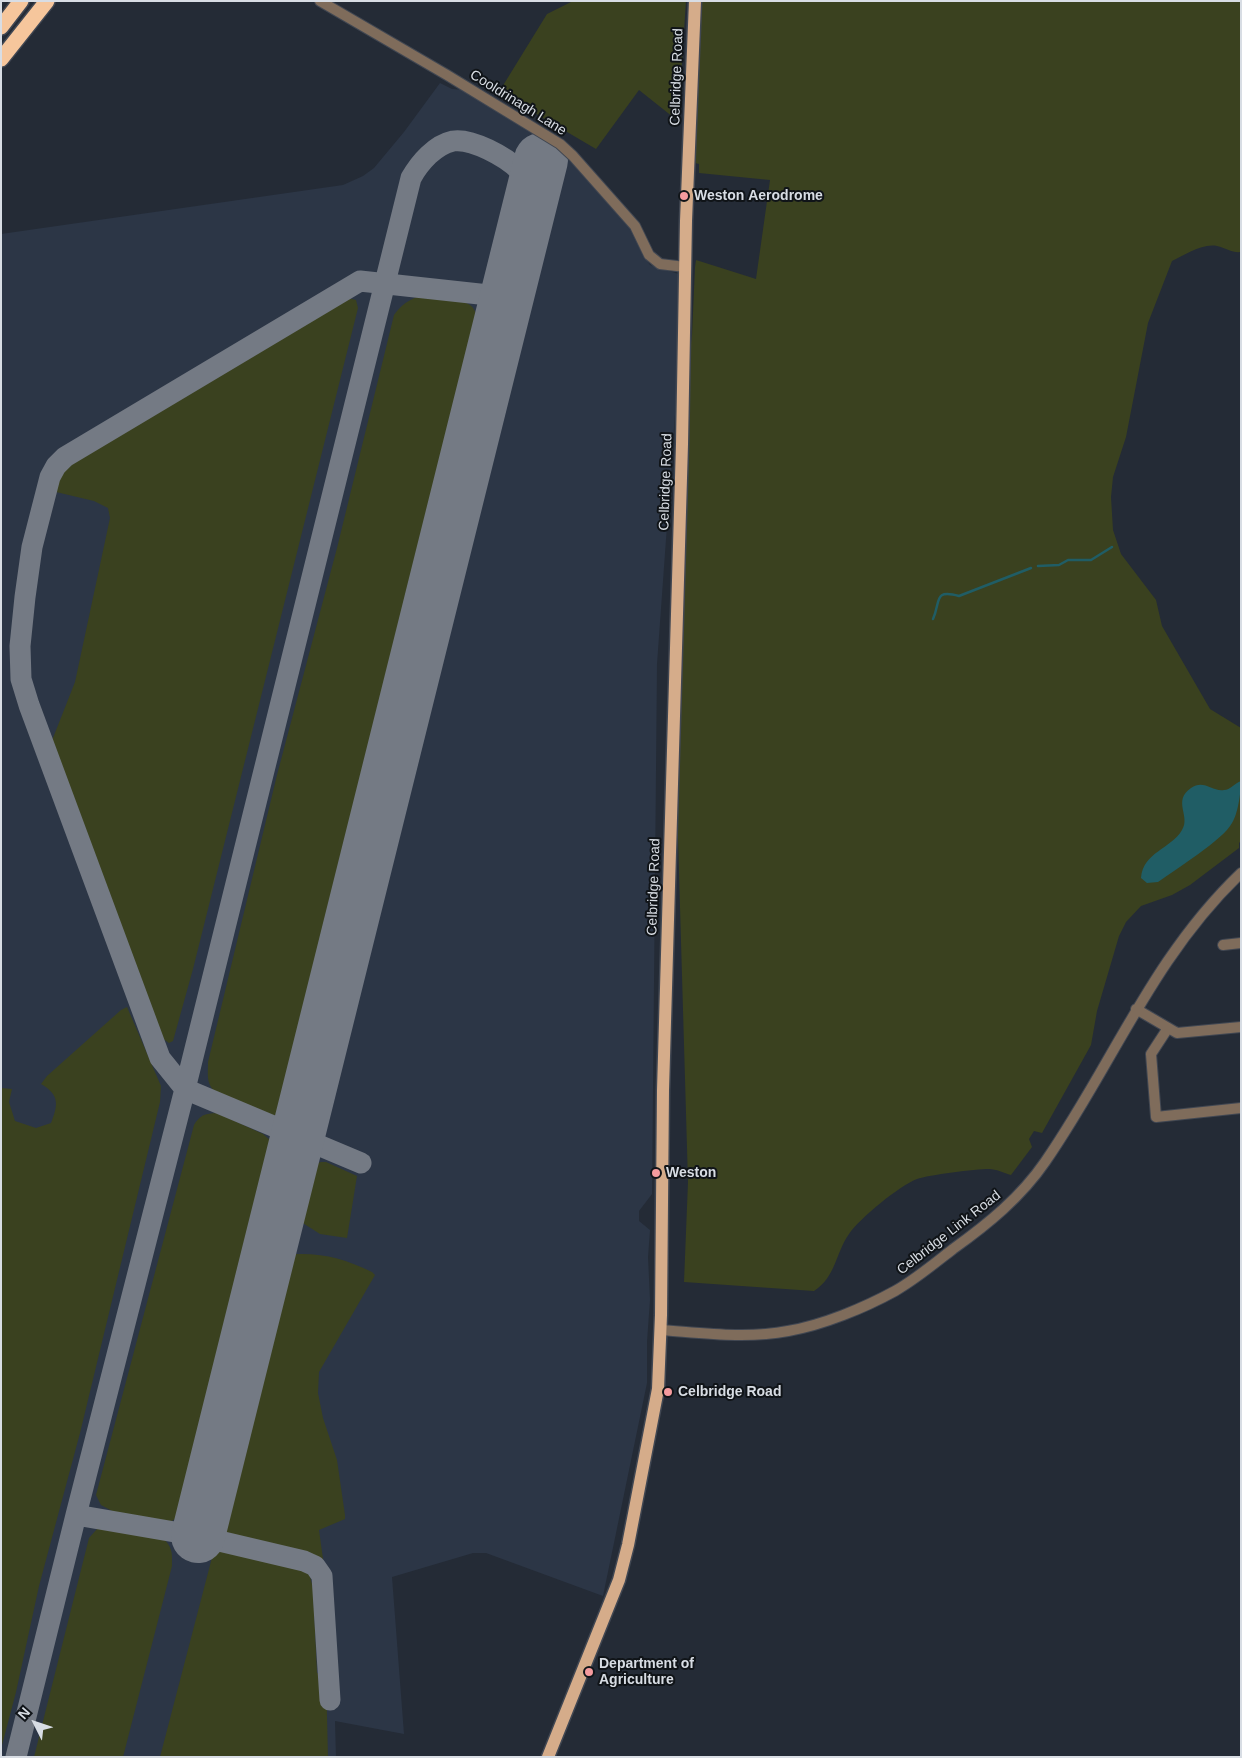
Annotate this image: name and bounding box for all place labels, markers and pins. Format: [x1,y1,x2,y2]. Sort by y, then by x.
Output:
place label: Weston Aerodrome [694,188,823,204]
marker: Weston Aerodrome [678,190,690,202]
place label: Weston [666,1165,716,1181]
marker: Weston [650,1167,662,1179]
place label: Celbridge Road [678,1384,781,1400]
marker: Celbridge Road [662,1386,674,1398]
place label: Department of Agriculture [599,1656,694,1688]
marker: Department of Agriculture [583,1666,595,1678]

